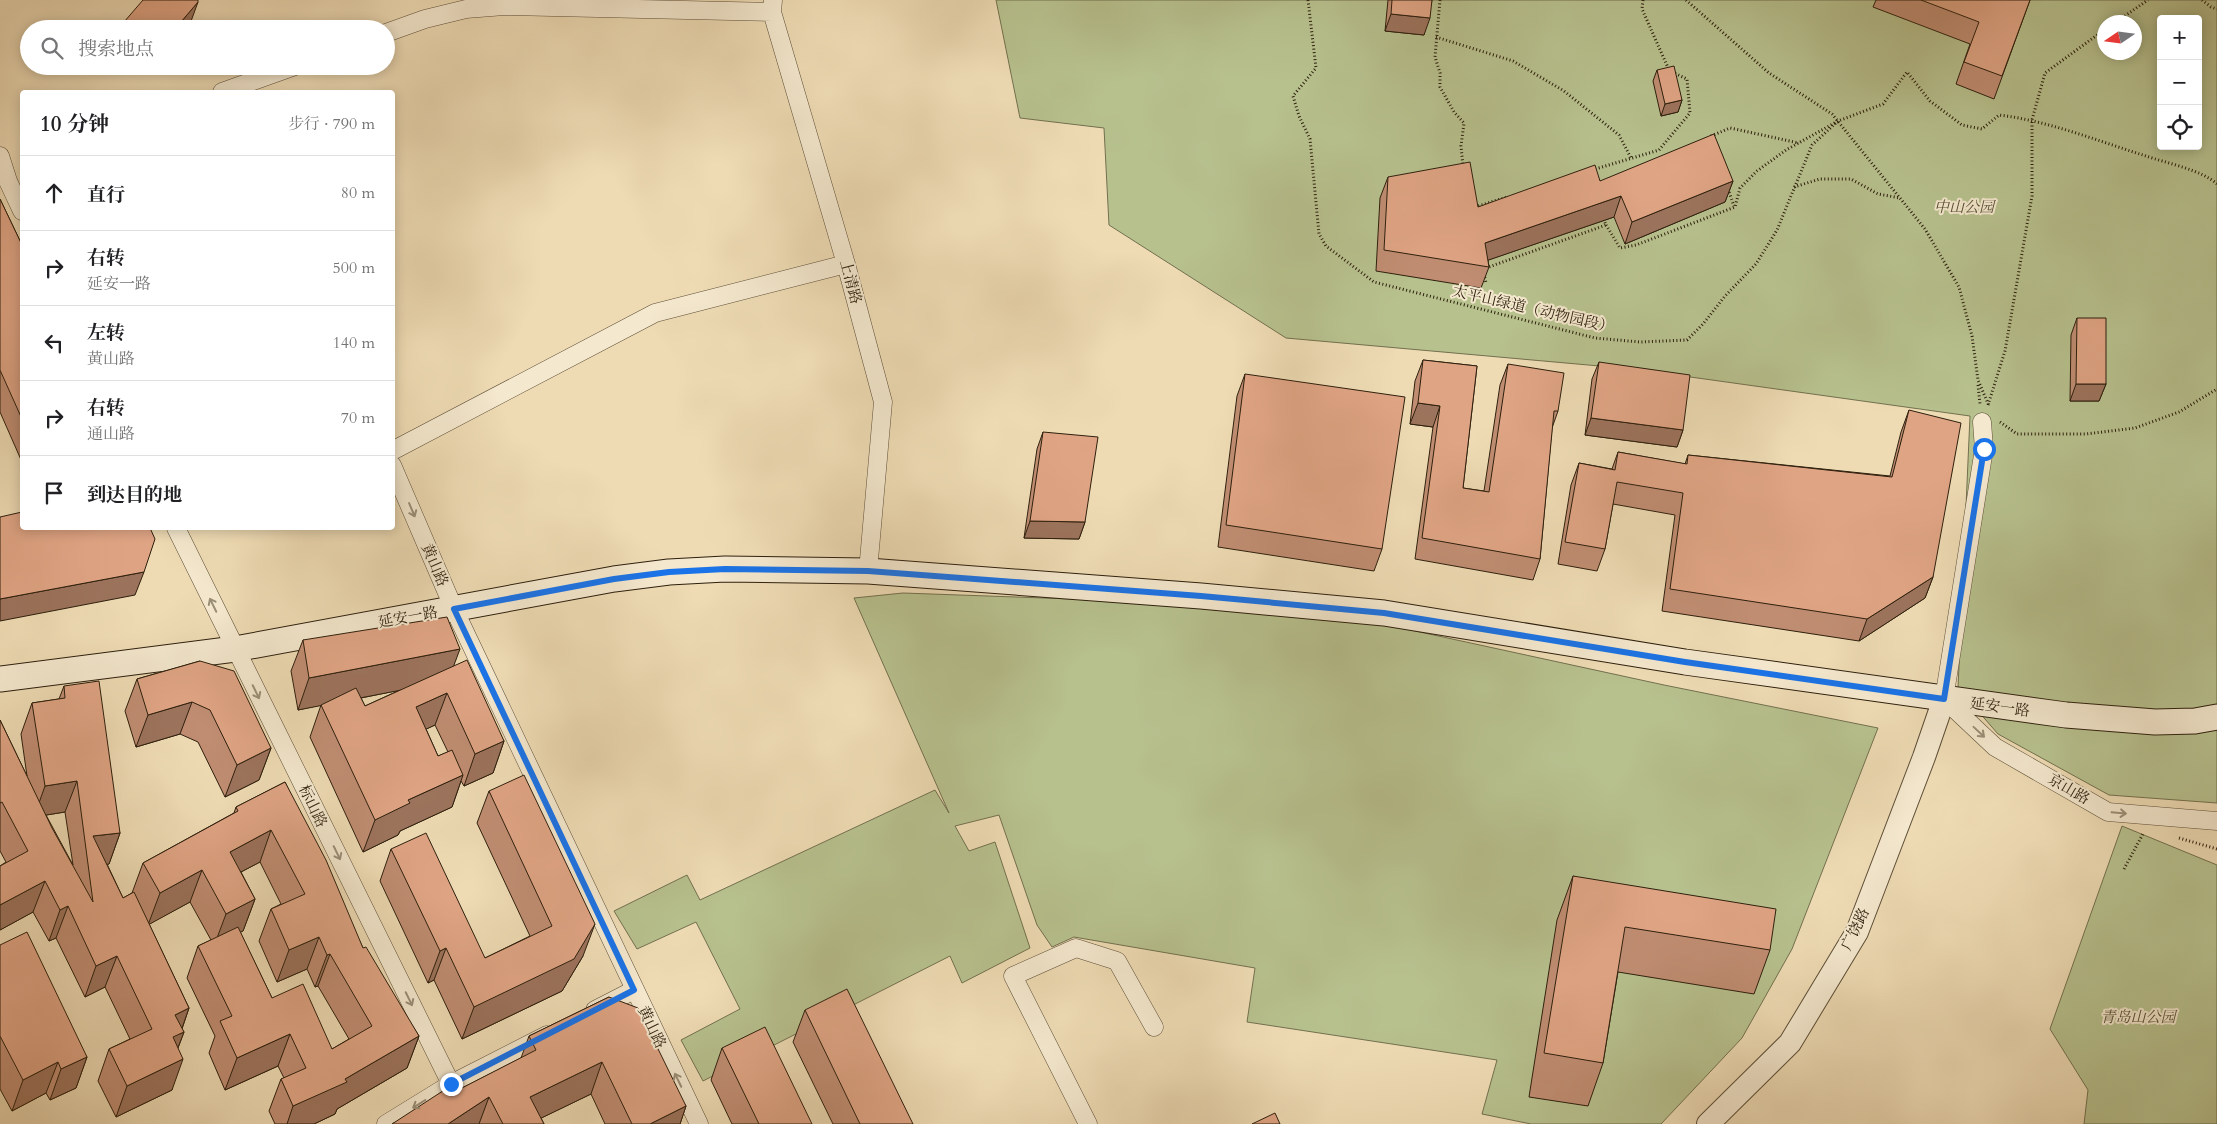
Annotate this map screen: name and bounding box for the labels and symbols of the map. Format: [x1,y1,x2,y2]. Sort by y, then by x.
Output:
north arrow [2097,15,2142,60]
park label: 中山公园 [1934,197,1996,217]
street label: 上清路 [836,258,866,306]
street label: 太平山绿道（动物园段） [1450,281,1616,337]
route start [1973,438,1996,461]
one-way arrow [407,502,417,517]
street label: 黄山路 [417,540,453,590]
one-way arrow [208,598,218,613]
street label: 延安一路 [377,602,439,632]
one-way arrow [252,684,261,699]
street label: 延安一路 [1969,693,2031,721]
one-way arrow [1973,726,1986,738]
street label: 京山路 [2045,769,2093,809]
street label: 标山路 [294,781,332,831]
one-way arrow [2111,808,2127,817]
one-way arrow [333,845,342,860]
street label: 广饶路 [1836,904,1874,954]
one-way arrow [405,991,414,1006]
street label: 黄山路 [633,1002,671,1052]
park label: 青岛山公园 [2100,1007,2177,1027]
route end [440,1073,463,1096]
one-way arrow [673,1073,682,1088]
one-way arrow [412,1099,426,1109]

